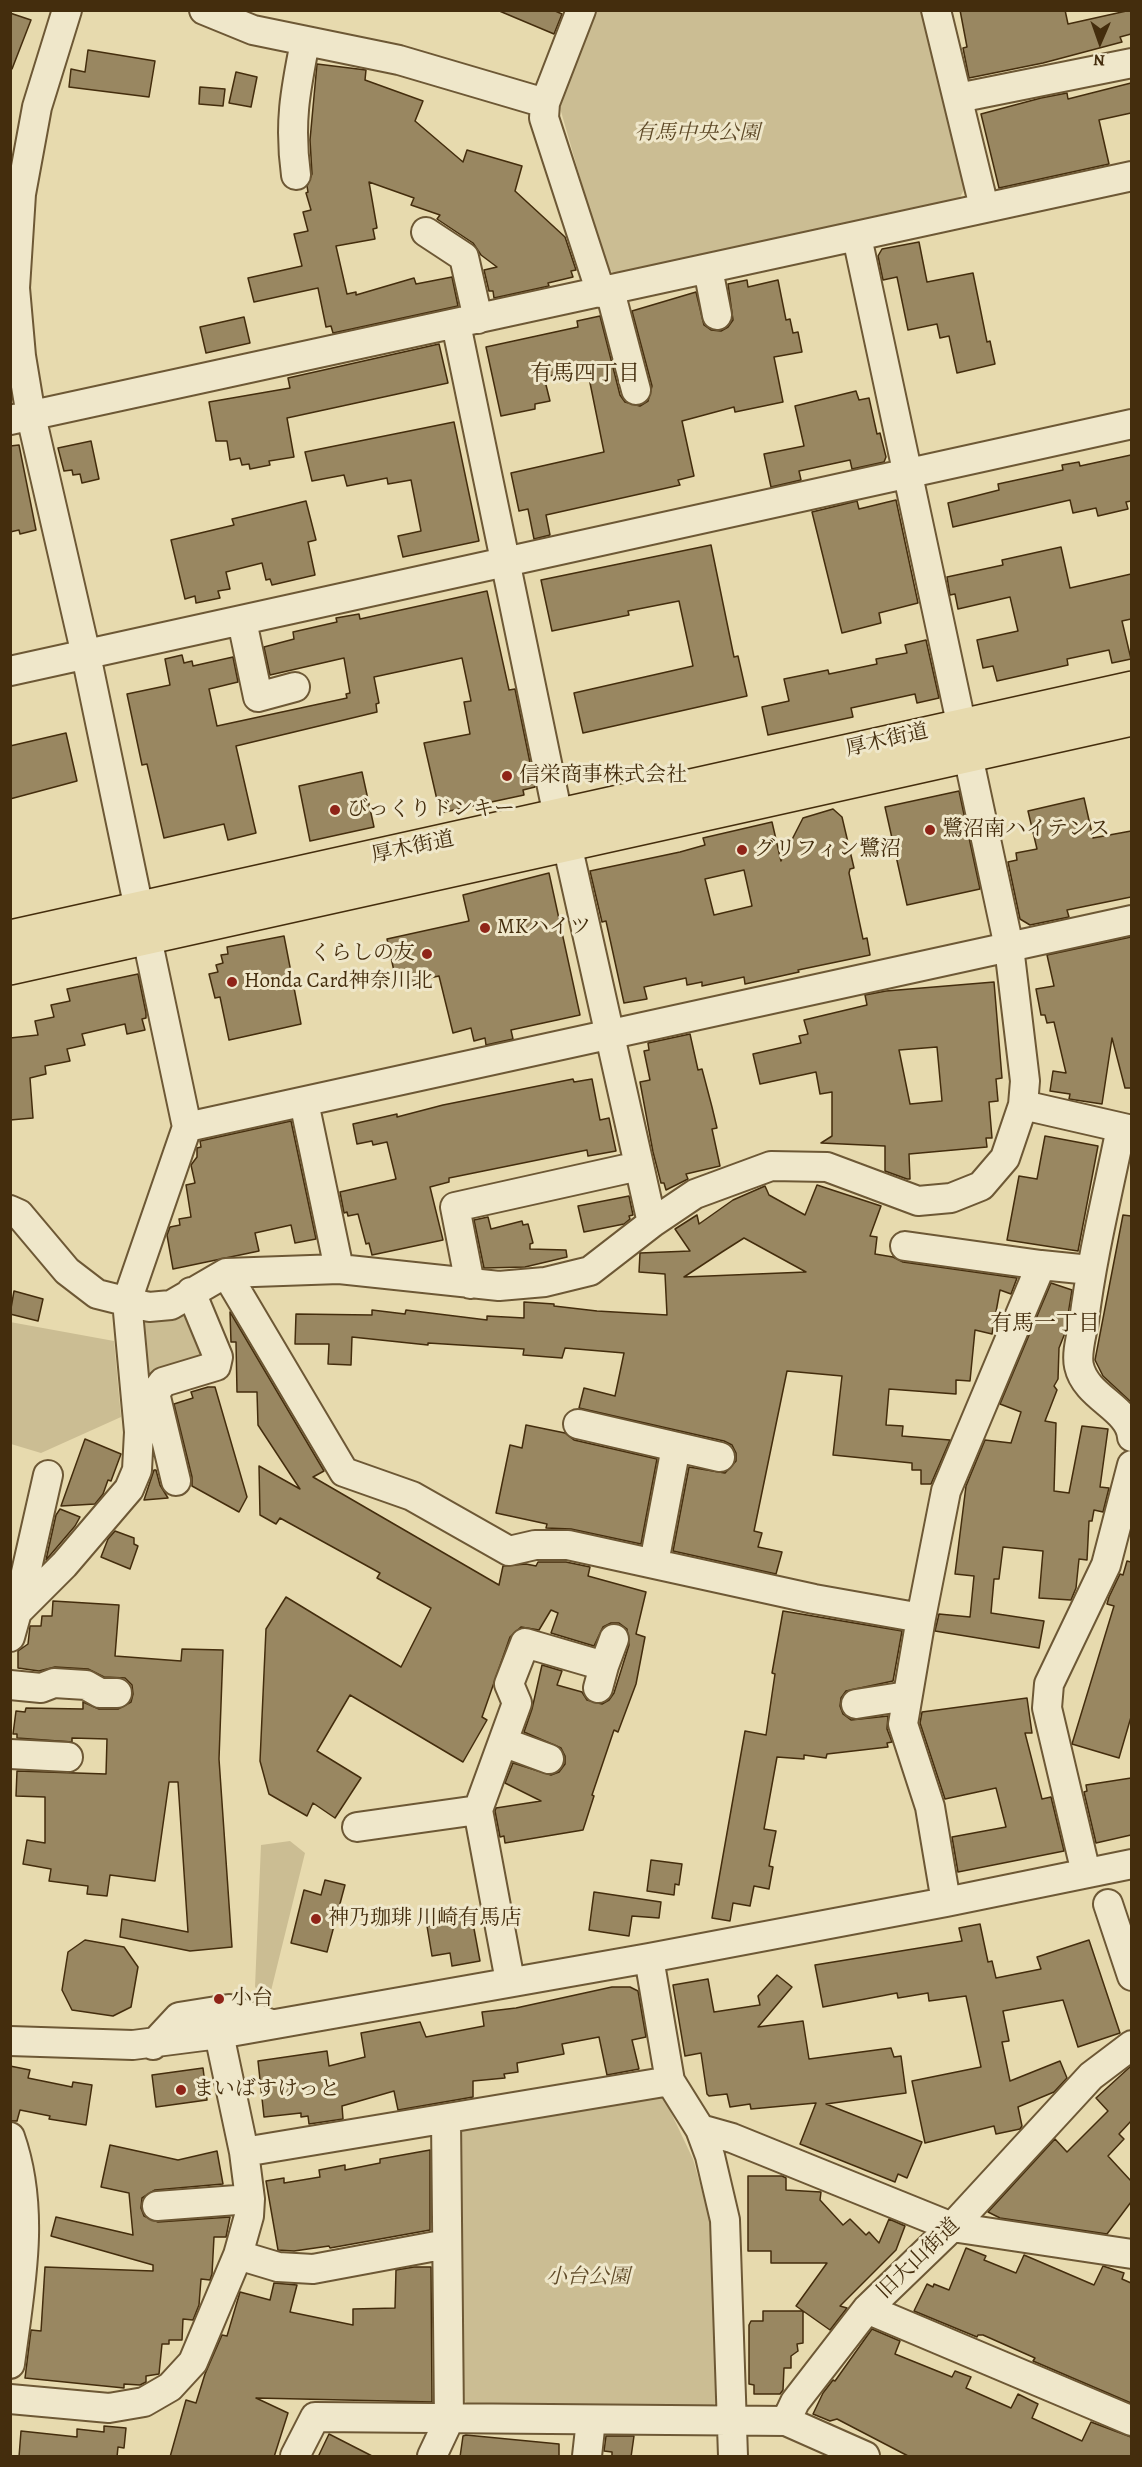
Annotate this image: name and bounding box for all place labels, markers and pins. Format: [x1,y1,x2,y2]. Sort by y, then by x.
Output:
place label: 信栄商事株式会社 [519,763,687,789]
marker: 信栄商事株式会社 [500,769,514,783]
place label: びっくりドンキー [347,797,515,823]
marker: びっくりドンキー [328,803,342,817]
place label: 鷺沼南ハイテンス [942,817,1110,843]
marker: 鷺沼南ハイテンス [923,823,937,837]
place label: グリフィン鷺沼 [754,837,901,863]
marker: グリフィン鷺沼 [735,843,749,857]
place label: MKハイツ [497,915,591,941]
marker: MKハイツ [478,921,492,935]
place label: くらしの友 [310,941,415,967]
marker: くらしの友 [420,947,434,961]
place label: Honda Card神奈川北 [244,969,433,995]
marker: Honda Card神奈川北 [225,975,239,989]
place label: 神乃珈琲 川崎有馬店 [328,1906,521,1932]
marker: 神乃珈琲 川崎有馬店 [309,1912,323,1926]
place label: 小台 [231,1986,273,2012]
marker: 小台 [212,1992,226,2006]
place label: まいばすけっと [193,2077,340,2103]
marker: まいばすけっと [174,2083,188,2097]

